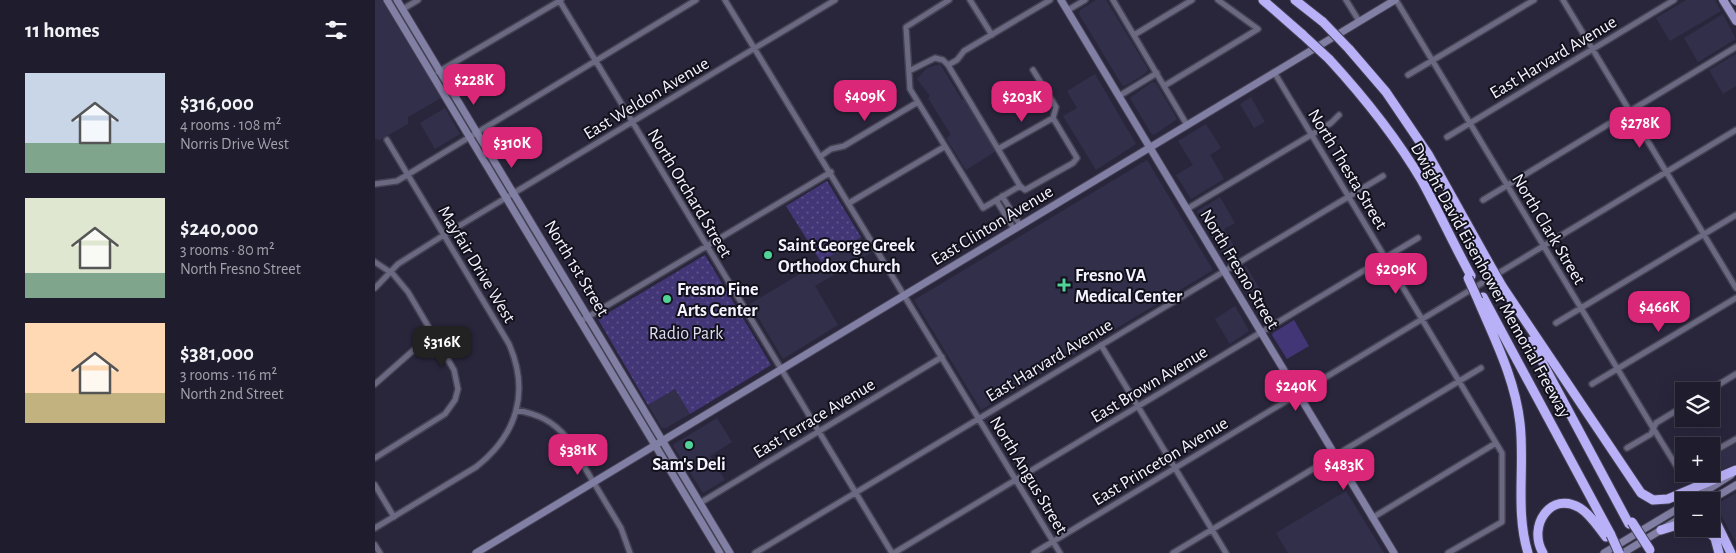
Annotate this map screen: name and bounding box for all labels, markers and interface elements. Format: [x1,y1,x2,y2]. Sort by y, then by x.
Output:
street label: East Harvard Avenue [1487,13,1620,103]
icon: filters [322,16,350,44]
text: 11 homes [25,20,100,41]
street label: East Weldon Avenue [581,54,712,143]
pin: $228K [439,64,509,106]
text: $228K [454,72,494,88]
pin: $409K [830,80,900,122]
pin: $203K [987,80,1057,123]
text: $409K [845,88,885,104]
text: $203K [1002,89,1042,105]
icon: home [65,93,125,153]
text: $316,000 [180,93,254,114]
street label: North Thesta Street [1304,106,1390,233]
pin: $278K [1605,106,1675,149]
text: $278K [1621,115,1659,131]
text: 4 rooms · 108 m² [180,117,281,133]
pin: $310K [477,126,547,169]
street label: North Orchard Street [644,126,735,261]
text: $310K [493,135,531,151]
text: Norris Drive West [180,136,289,152]
street label: Dwight David Eisenhower Memorial Freeway [1407,140,1574,421]
street label: North Clark Street [1508,171,1588,288]
street label: East Clinton Avenue [929,183,1056,269]
street label: Mayfair Drive West [434,203,518,326]
street label: North Fresno Street [1196,207,1282,333]
street label: North 1st Street [541,217,612,320]
icon: home [65,218,125,278]
text: $240,000 [180,218,258,239]
place label: Saint George Greek Orthodox Church [778,237,915,276]
text: 3 rooms · 80 m² [180,242,275,258]
marker: Saint George Greek Orthodox Church [762,249,774,261]
pin: $209K [1361,252,1431,295]
text: North Fresno Street [180,261,301,277]
text: $209K [1376,261,1416,277]
place label: Fresno VA Medical Center [1075,267,1183,306]
marker: Fresno VA Medical Center [1057,278,1071,292]
place label: Fresno Fine Arts Center [677,281,759,320]
pin: $466K [1624,290,1694,333]
marker: Fresno Fine Arts Center [661,293,673,305]
text: $466K [1639,299,1679,315]
street label: East Harvard Avenue [983,316,1116,406]
park label: Radio Park [649,325,724,343]
pin: $316K [407,326,477,368]
text: $316K [424,334,460,350]
icon: home [65,343,125,403]
text: $381,000 [180,343,254,364]
street label: East Brown Avenue [1088,343,1211,427]
text: 3 rooms · 116 m² [180,367,277,383]
pin: $240K [1261,370,1331,412]
street label: East Terrace Avenue [751,376,878,462]
text: $240K [1276,378,1316,394]
map controls [1675,382,1720,537]
button: layers [1675,382,1720,427]
text: North 2nd Street [180,386,284,402]
street label: North Angus Street [986,413,1070,538]
street label: East Princeton Avenue [1090,414,1231,509]
pin: $381K [543,434,613,476]
button: + [1675,437,1720,482]
marker: Sam's Deli [683,439,695,451]
text: $381K [559,442,597,458]
pin: $483K [1309,448,1379,491]
place label: Sam's Deli [652,456,726,474]
text: $483K [1324,457,1364,473]
button: − [1675,492,1720,537]

